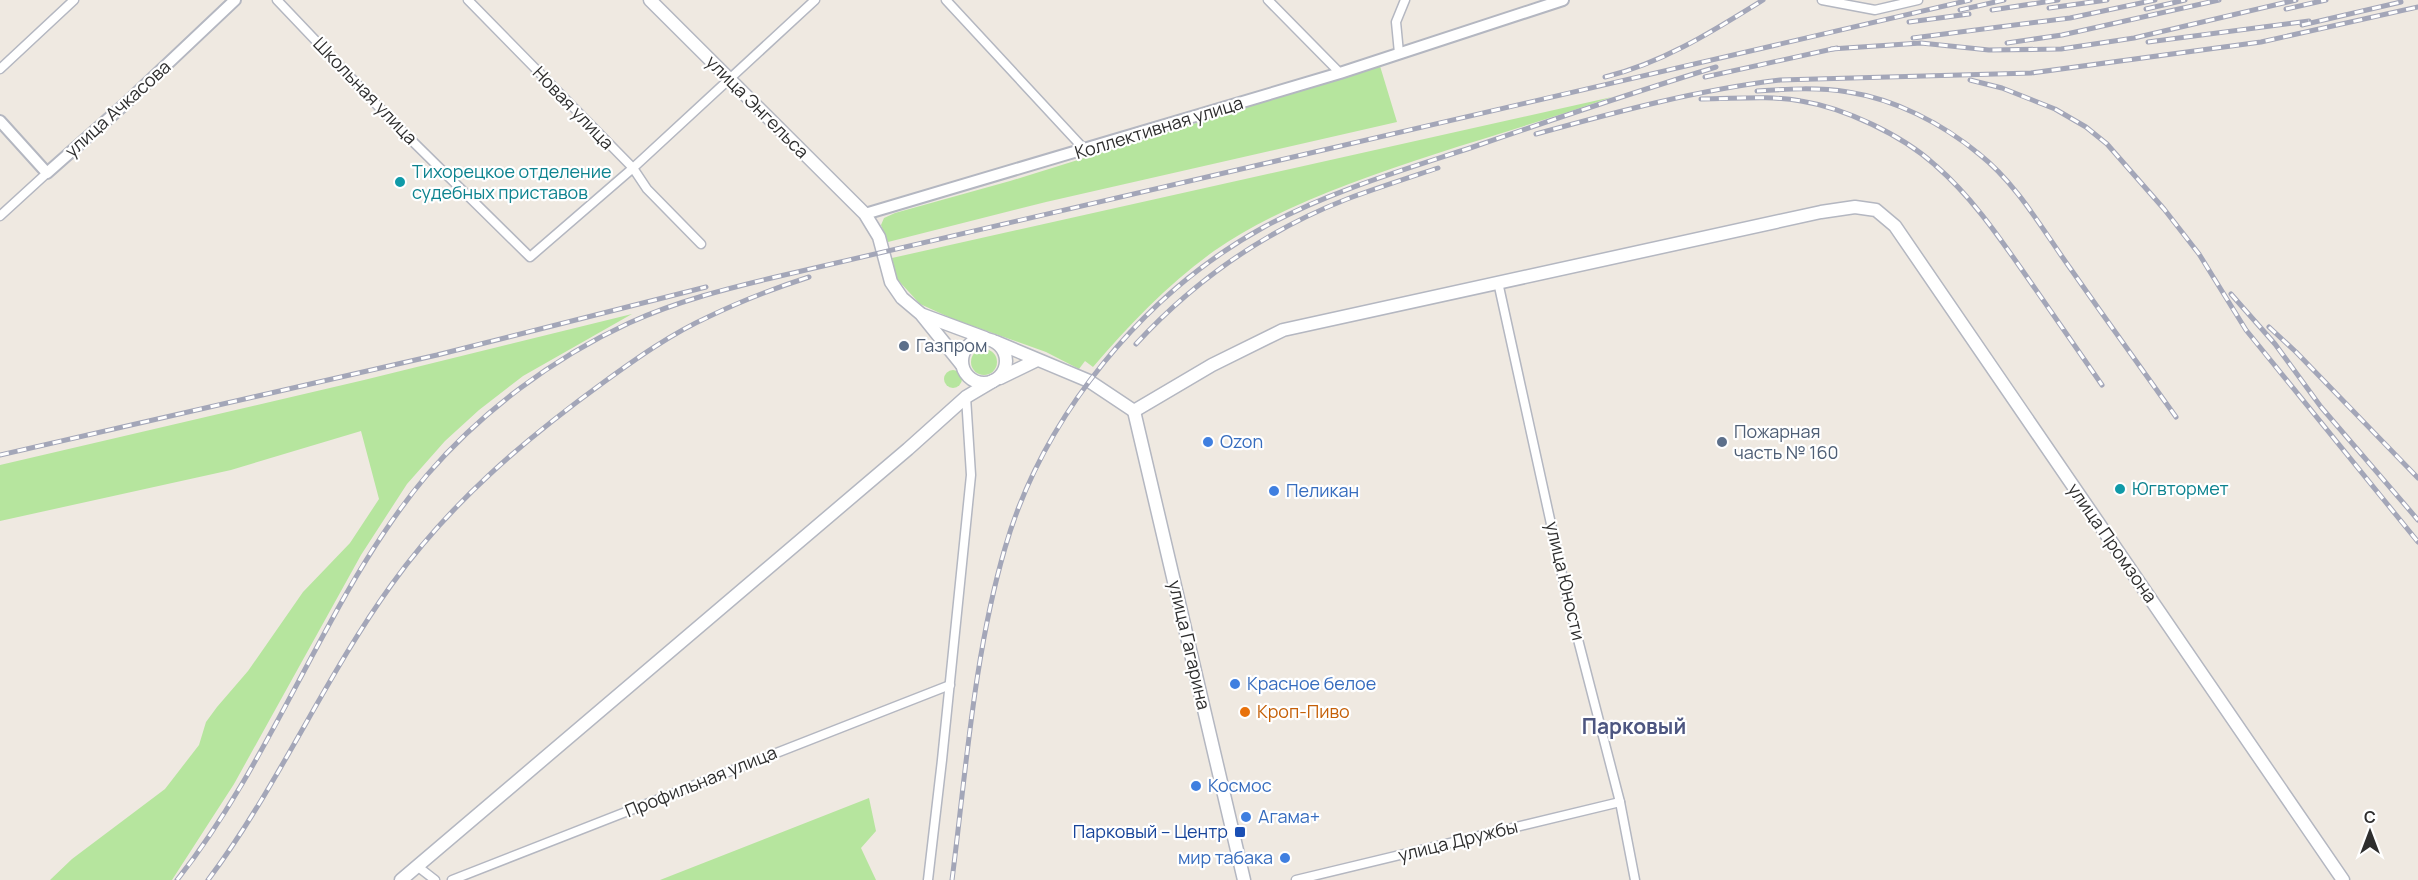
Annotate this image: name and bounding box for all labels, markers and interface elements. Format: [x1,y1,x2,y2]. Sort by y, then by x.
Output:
street label: Школьная улица [308,31,423,149]
street label: улица Энгельса [701,50,814,163]
street label: улица Ачкасова [59,54,175,162]
street label: Новая улица [528,60,620,154]
street label: Коллективная улица [1072,90,1246,164]
place label: Тихорецкое отделение судебных приставов [412,159,611,204]
marker: Тихорецкое отделение судебных приставов [393,175,407,189]
place label: Газпром [916,333,987,357]
marker: Газпром [897,339,911,353]
place label: Пожарная часть № 160 [1734,419,1839,464]
place label: Ozon [1220,429,1263,453]
marker: Ozon [1201,435,1215,449]
marker: Пожарная часть № 160 [1715,435,1729,449]
place label: Югвтормет [2132,476,2229,500]
place label: Пеликан [1286,478,1359,502]
street label: улица Промзона [2063,478,2163,607]
marker: Югвтормет [2113,482,2127,496]
marker: Пеликан [1267,484,1281,498]
street label: улица Юности [1541,519,1591,643]
street label: улица Гагарина [1163,578,1217,712]
place label: Красное белое [1247,671,1376,695]
marker: Красное белое [1228,677,1242,691]
place label: Кроп-Пиво [1257,699,1350,723]
marker: Кроп-Пиво [1238,705,1252,719]
district label: Парковый [1582,712,1686,740]
street label: Профильная улица [621,740,780,822]
place label: Космос [1208,773,1272,797]
marker: Космос [1189,779,1203,793]
north arrow [2340,802,2400,862]
place label: Агама+ [1258,804,1320,828]
text: С [2364,806,2376,828]
marker: Агама+ [1239,810,1253,824]
street label: улица Дружбы [1395,814,1520,867]
place label: Парковый – Центр [1073,819,1228,843]
marker: Парковый – Центр [1233,825,1247,839]
place label: мир табака [1178,845,1273,869]
marker: мир табака [1278,851,1292,865]

